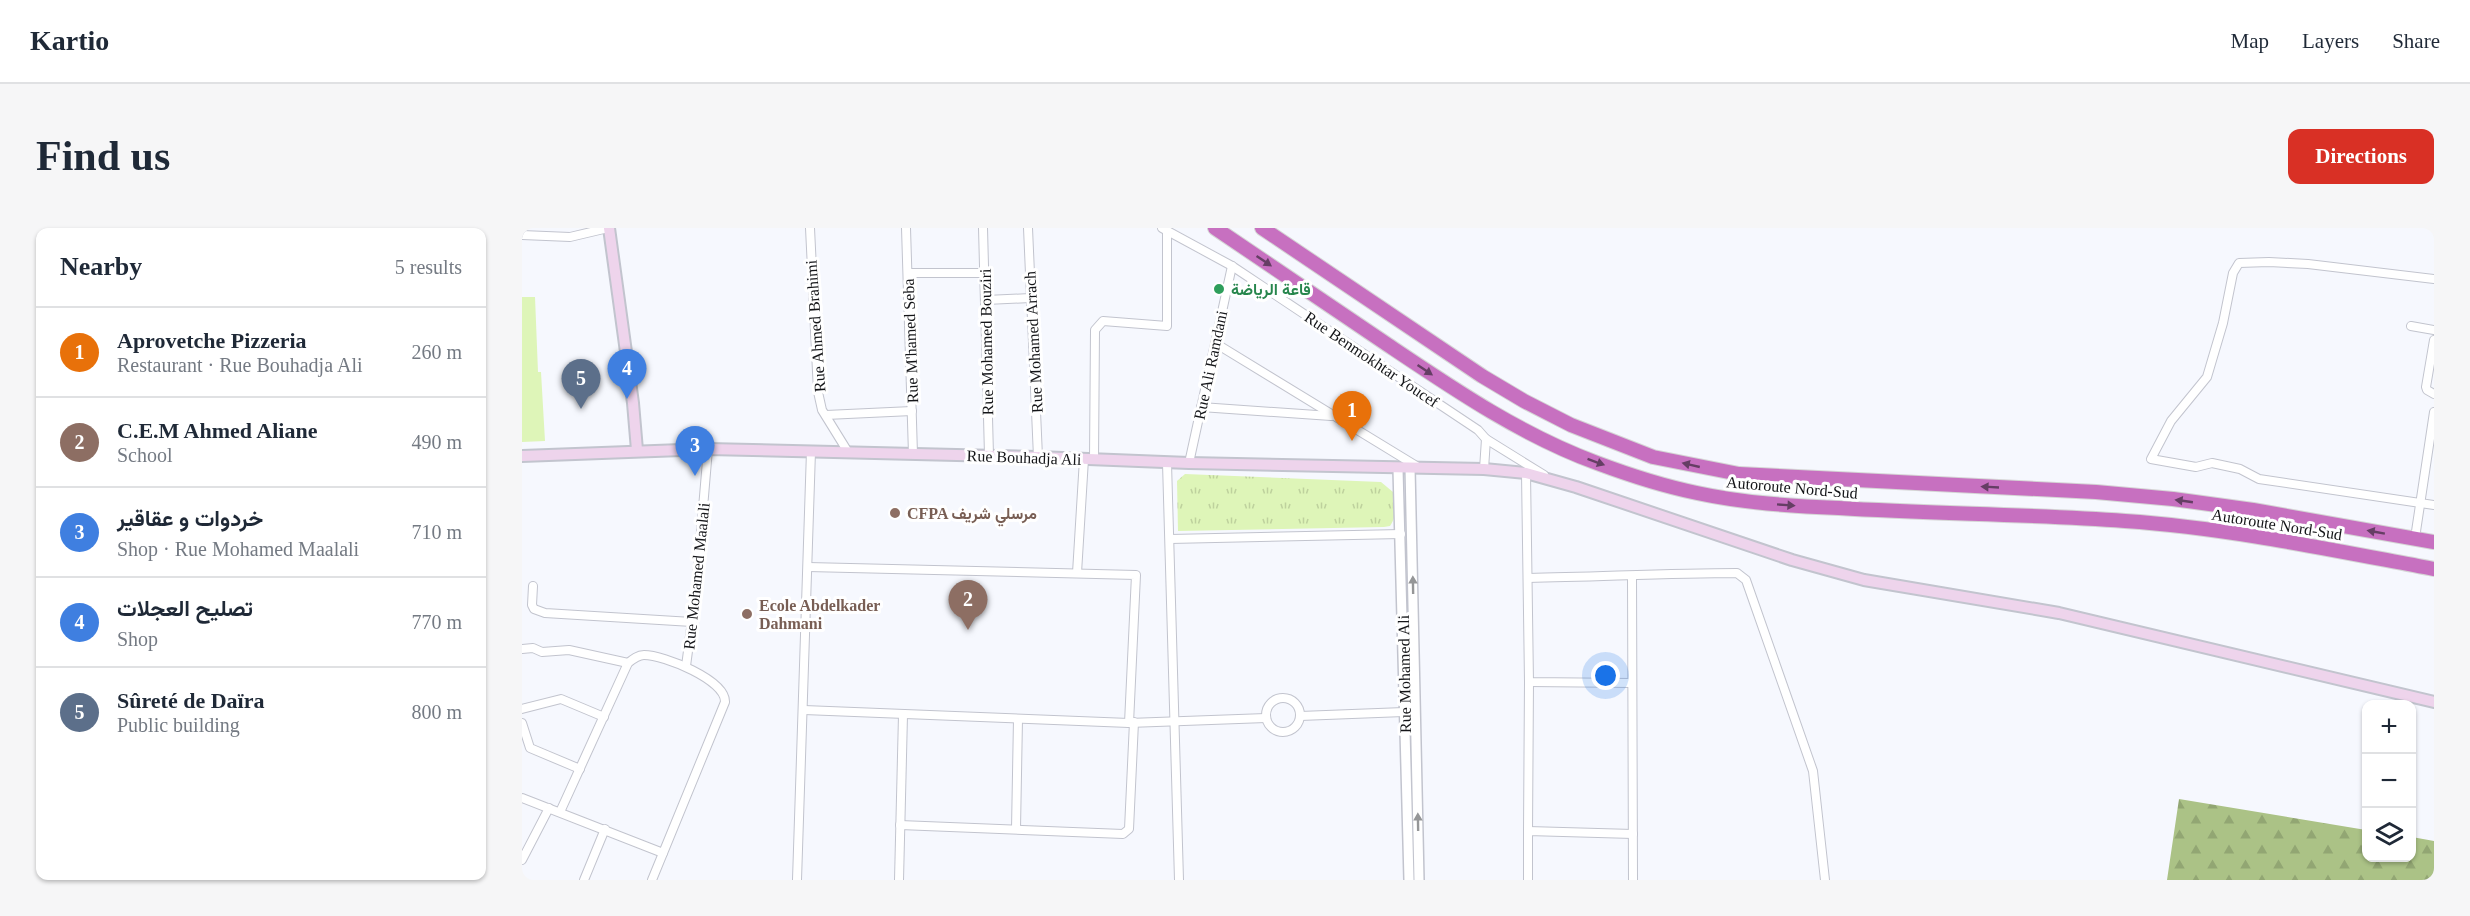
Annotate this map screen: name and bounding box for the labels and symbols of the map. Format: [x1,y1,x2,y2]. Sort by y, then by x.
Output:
one-way arrow [1255,255,1271,267]
street label: Rue Ahmed Brahimi [802,259,829,393]
street label: Rue Mohamed Bouziri [977,268,996,415]
street label: Rue Mohamed Arrach [1021,271,1046,413]
street label: Rue M'hamed Seba [900,278,921,404]
place label: قاعة الرياضة [1231,281,1311,300]
marker: قاعة الرياضة [1212,282,1226,296]
street label: Rue Ali Ramdani [1191,308,1230,421]
street label: Rue Benmokhtar Youcef [1302,308,1442,411]
pin: 4 [608,350,646,399]
pin: 5 [562,360,600,409]
one-way arrow [1417,364,1433,376]
pin: 1 [1332,392,1372,441]
pin: 3 [676,426,714,476]
street label: Rue Bouhadja Ali [966,447,1082,469]
one-way arrow [1587,458,1605,468]
one-way arrow [1681,460,1700,470]
street label: Autoroute Nord-Sud [1725,473,1858,502]
one-way arrow [1980,483,1999,492]
one-way arrow [2174,496,2193,505]
one-way arrow [1776,500,1795,510]
street label: Rue Mohamed Maalali [680,501,713,650]
place label: CFPA مرسلي شريف [907,505,1037,527]
marker: CFPA مرسلي شريف [888,506,902,520]
street label: Autoroute Nord-Sud [2210,506,2343,543]
one-way arrow [2367,527,2386,536]
one-way arrow [1408,575,1417,594]
pin: 2 [948,580,988,630]
place label: Ecole Abdelkader Dahmani [759,597,880,632]
marker: Ecole Abdelkader Dahmani [740,607,754,621]
street label: Rue Mohamed Ali [1395,614,1414,733]
your location [1591,661,1620,690]
one-way arrow [1413,812,1423,831]

